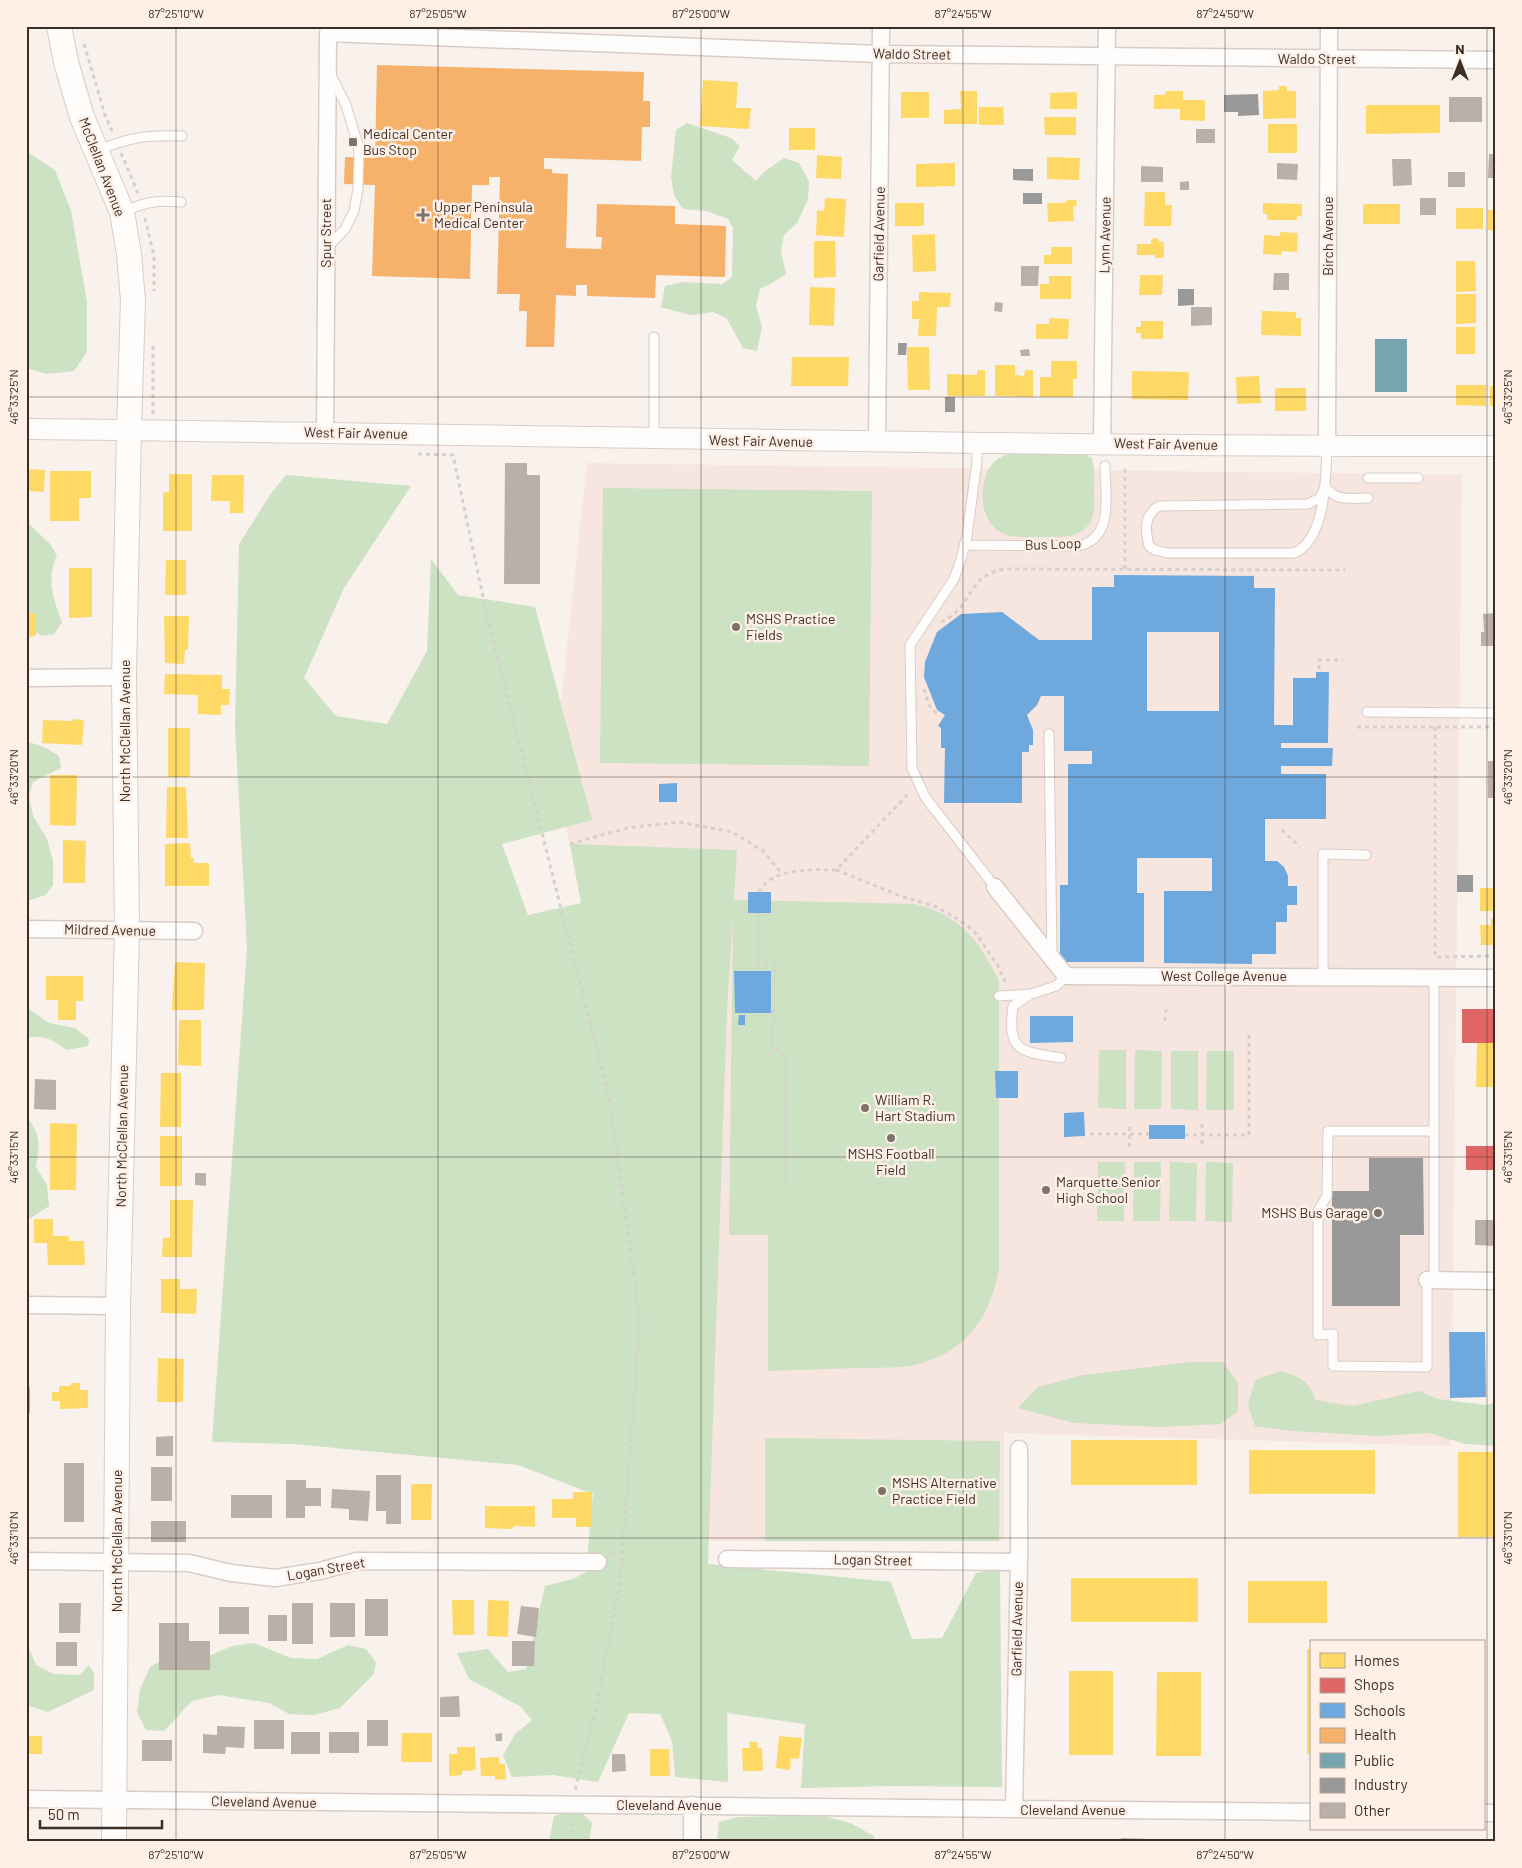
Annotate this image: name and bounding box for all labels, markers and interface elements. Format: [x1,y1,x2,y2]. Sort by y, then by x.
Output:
text: 87°25'10"W [148,6,204,20]
text: 87°25'05"W [409,6,467,20]
text: 87°25'00"W [672,6,730,20]
text: 87°24'55"W [935,6,992,20]
text: 87°24'50"W [1196,6,1254,20]
north arrow [1434,38,1484,88]
text: N [1455,40,1465,57]
street label: Waldo Street [873,44,951,63]
street label: Waldo Street [1278,50,1356,67]
street label: McClellan Avenue [76,115,129,219]
place label: Medical Center Bus Stop [363,125,453,158]
marker: Medical Center Bus Stop [347,136,359,148]
street label: Garfield Avenue [869,186,888,282]
street label: Birch Avenue [1319,196,1336,276]
street label: Lynn Avenue [1095,197,1114,273]
street label: Spur Street [317,198,334,268]
place label: Upper Peninsula Medical Center [434,198,533,231]
marker: Upper Peninsula Medical Center [416,208,430,222]
text: 46°33'25"N [6,369,20,425]
text: 46°33'25"N [1500,369,1514,425]
street label: West Fair Avenue [304,423,408,442]
street label: West Fair Avenue [709,431,813,450]
street label: West Fair Avenue [1114,434,1218,453]
street label: Bus Loop [1024,534,1082,553]
place label: MSHS Practice Fields [746,610,835,643]
marker: MSHS Practice Fields [730,621,742,633]
street label: North McClellan Avenue [116,660,133,802]
text: 46°33'20"N [6,749,20,805]
text: 46°33'20"N [1500,749,1514,805]
street label: Mildred Avenue [64,920,156,939]
street label: West College Avenue [1161,967,1287,984]
street label: North McClellan Avenue [112,1064,131,1207]
place label: William R. Hart Stadium [875,1091,955,1124]
marker: William R. Hart Stadium [859,1102,871,1114]
text: 46°33'15"N [6,1131,20,1183]
text: 46°33'15"N [1500,1131,1514,1183]
marker: MSHS Football Field [885,1132,897,1144]
place label: MSHS Football Field [847,1145,935,1178]
place label: Marquette Senior High School [1056,1173,1160,1206]
marker: Marquette Senior High School [1040,1184,1052,1196]
place label: MSHS Bus Garage [1261,1204,1368,1221]
marker: MSHS Bus Garage [1372,1207,1384,1219]
street label: North McClellan Avenue [108,1470,125,1612]
place label: MSHS Alternative Practice Field [892,1474,997,1507]
marker: MSHS Alternative Practice Field [876,1485,888,1497]
text: 46°33'10"N [6,1511,20,1565]
text: 46°33'10"N [1500,1511,1514,1565]
street label: Logan Street [833,1550,913,1569]
street label: Logan Street [286,1553,366,1584]
street label: Garfield Avenue [1007,1581,1026,1677]
legend [1310,1640,1484,1830]
text: Homes [1354,1651,1399,1669]
text: Shops [1354,1675,1394,1693]
text: Schools [1354,1701,1406,1719]
text: Health [1354,1725,1396,1743]
text: Public [1354,1751,1394,1769]
text: Industry [1354,1775,1408,1793]
street label: Cleveland Avenue [211,1792,317,1811]
street label: Cleveland Avenue [616,1796,722,1813]
scale bar [40,1798,162,1830]
street label: Cleveland Avenue [1020,1801,1126,1818]
text: Other [1354,1801,1391,1819]
text: 50 m [48,1805,80,1823]
text: 87°25'10"W [148,1847,204,1861]
text: 87°25'05"W [409,1847,467,1861]
text: 87°25'00"W [672,1847,730,1861]
text: 87°24'55"W [935,1847,992,1861]
text: 87°24'50"W [1196,1847,1254,1861]

